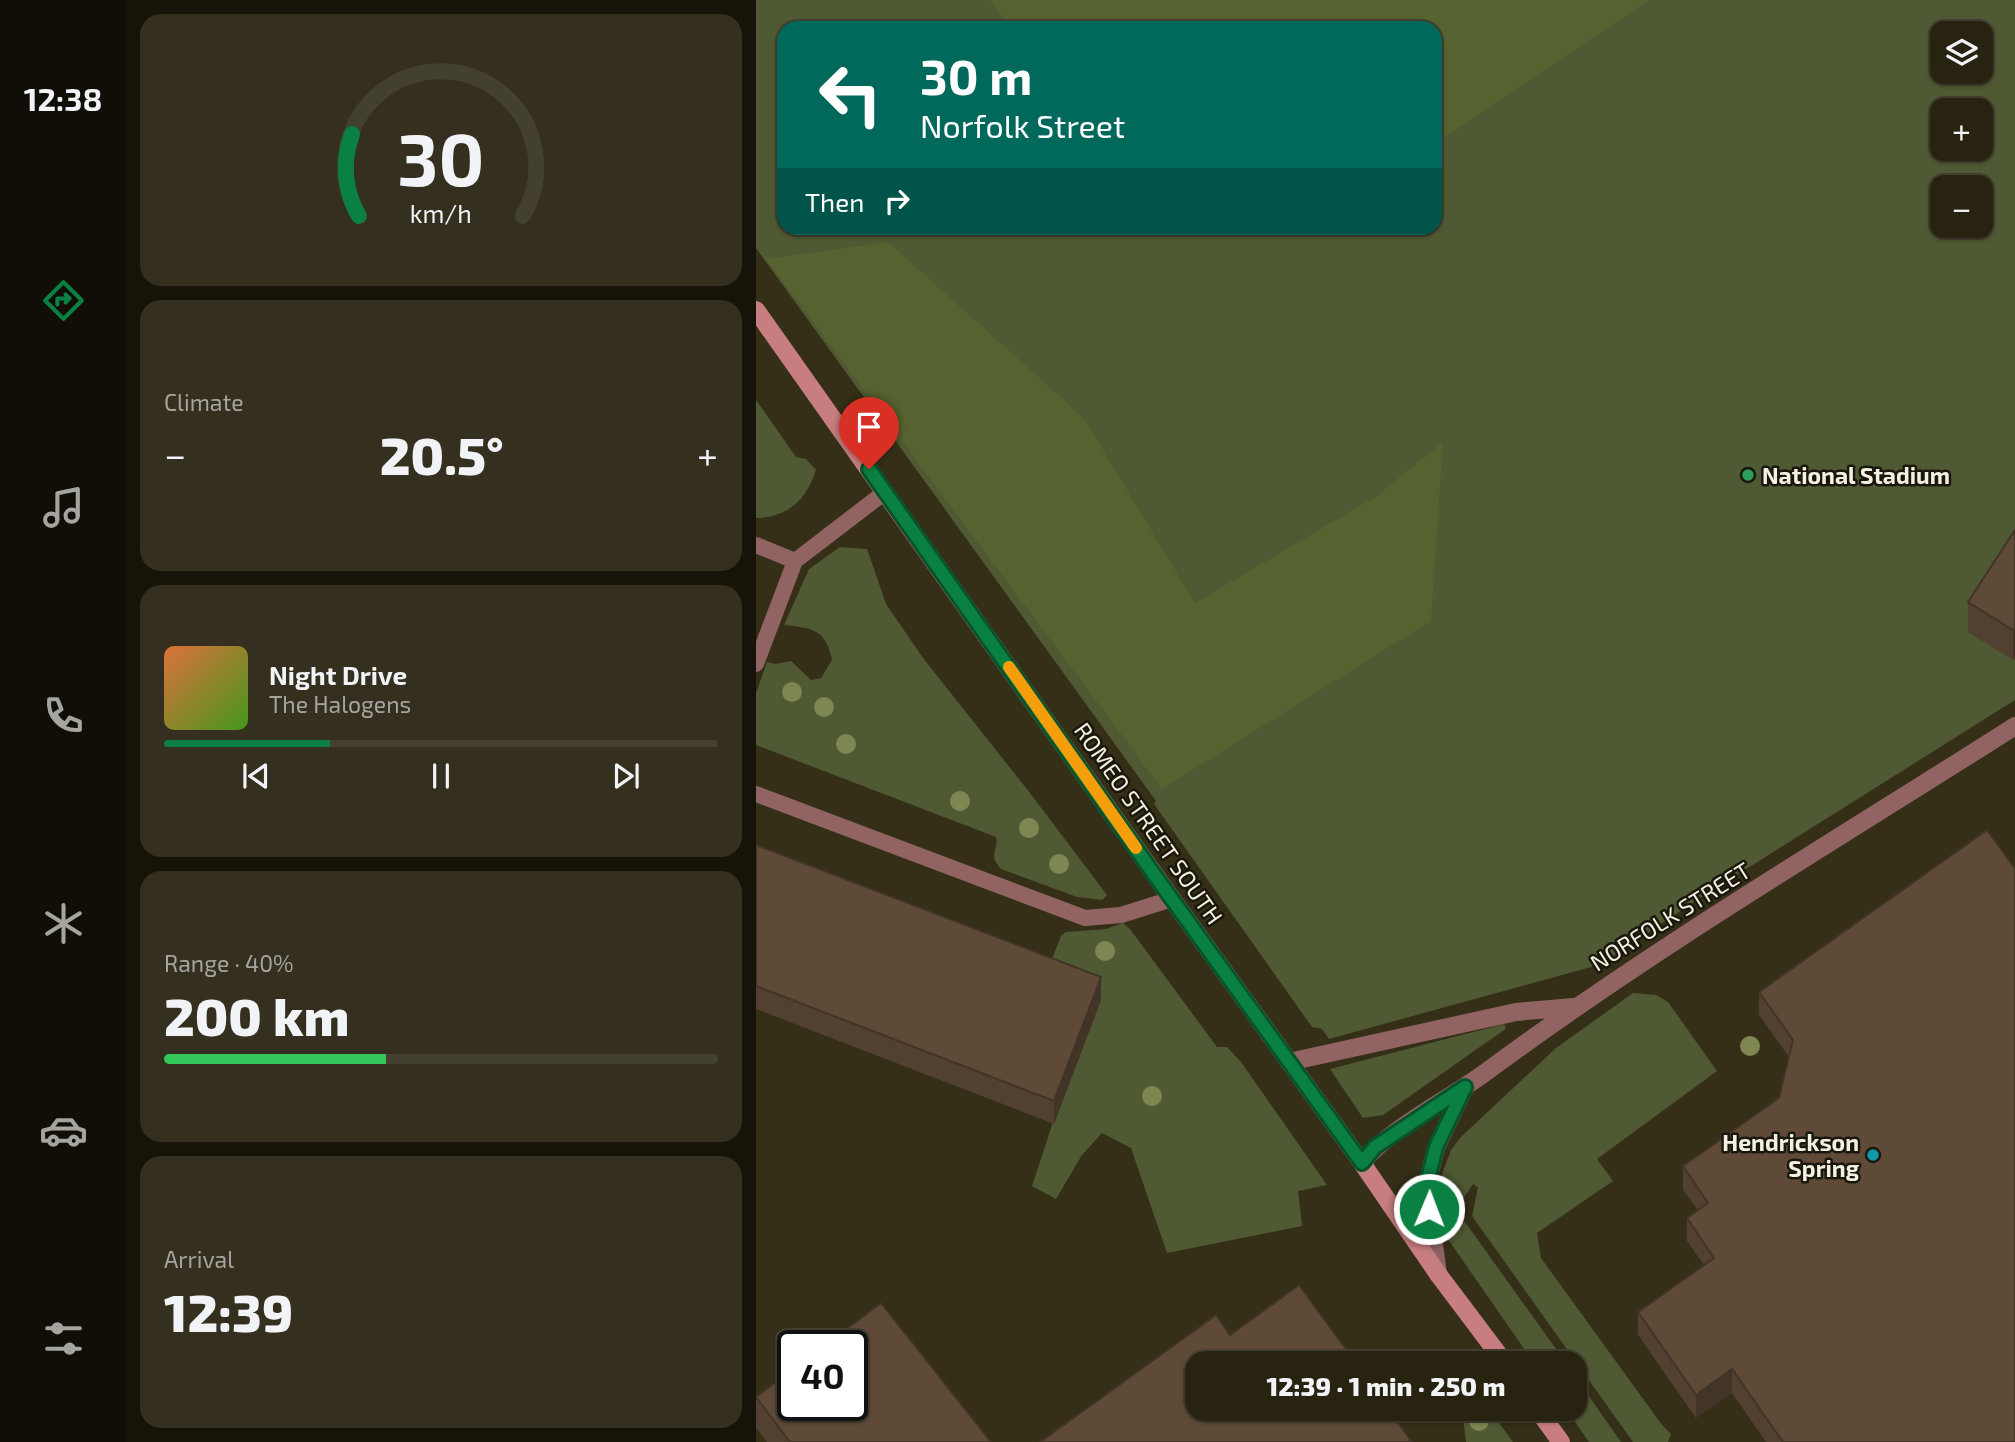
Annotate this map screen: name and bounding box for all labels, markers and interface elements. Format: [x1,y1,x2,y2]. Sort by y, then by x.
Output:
map controls [1930,21,1993,238]
button: layers [1930,21,1993,84]
text: 30 m [920,46,1032,105]
icon: left [805,49,896,140]
text: 12:38 [24,79,102,117]
button: + [1930,98,1993,161]
text: Norfolk Street [920,106,1125,144]
text: 30 [397,113,485,201]
button: − [1930,175,1993,238]
icon: right [878,182,916,220]
text: Then [805,186,864,217]
text: km/h [410,198,472,228]
icon: directions [39,276,88,325]
text: Climate [164,388,244,416]
pin [839,397,899,469]
icon: arrive [850,408,888,446]
text: 20.5° [380,423,504,485]
text: − [164,431,186,477]
text: + [697,431,718,477]
place label: National Stadium [1762,461,1950,489]
marker: National Stadium [1740,467,1756,483]
icon: music [39,483,88,532]
text: Night Drive [269,659,407,690]
text: The Halogens [269,690,411,718]
icon: phone [39,691,88,740]
street label: ROMEO STREET SOUTH [1069,717,1229,929]
icon: previous [237,757,275,795]
icon: pause [422,757,460,795]
icon: next [607,757,645,795]
street label: NORFOLK STREET [1585,856,1755,976]
icon: climate [39,899,88,948]
text: Range · 40% [164,949,294,977]
text: 200 km [164,984,349,1046]
icon: car [39,1106,88,1155]
place label: Hendrickson Spring [1722,1128,1860,1182]
marker: Hendrickson Spring [1865,1147,1881,1163]
position arrow [1392,1172,1466,1246]
text: Arrival [164,1245,234,1273]
text: 12:39 [164,1280,293,1342]
icon: filters [39,1314,88,1363]
speed limit sign: 40 [777,1330,868,1421]
text: 12:39 · 1 min · 250 m [1266,1370,1506,1401]

